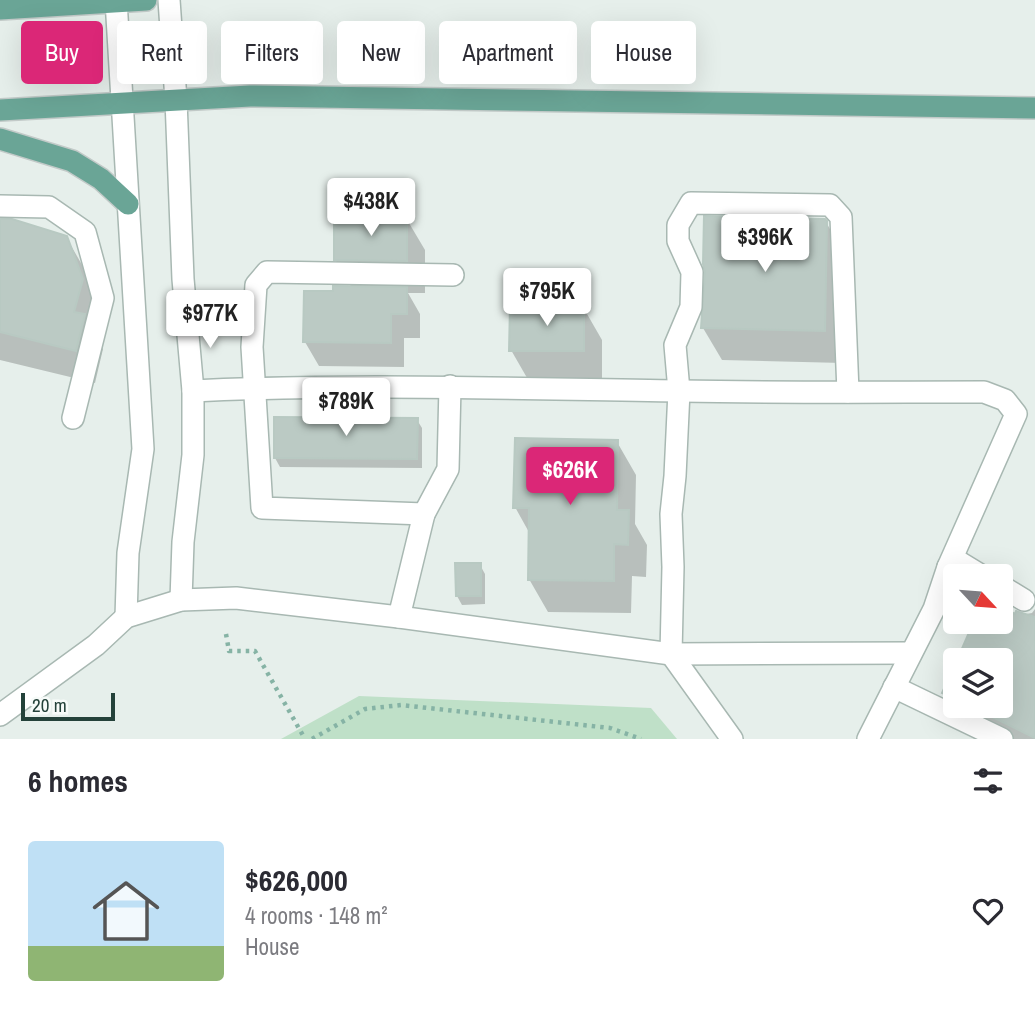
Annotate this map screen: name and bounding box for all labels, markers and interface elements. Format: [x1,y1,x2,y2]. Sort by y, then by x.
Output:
chip: Buy [21,21,103,84]
chip: Rent [117,21,207,84]
chip: Filters [221,21,323,84]
chip: New [337,21,425,84]
chip: Apartment [439,21,577,84]
chip: House [591,21,696,84]
pin: $438K [322,178,420,238]
text: $438K [343,185,399,216]
pin: $396K [716,215,814,274]
text: $396K [737,221,793,252]
pin: $795K [498,268,596,328]
text: $795K [519,275,575,306]
pin: $977K [161,290,259,350]
text: $977K [182,297,238,328]
pin: $789K [297,378,395,438]
text: $789K [318,385,374,416]
pin: $626K [521,448,619,507]
text: $626K [542,454,598,485]
north arrow [943,564,1013,634]
map controls [943,564,1013,718]
button: layers [943,648,1013,718]
scale bar [21,690,116,722]
text: 20 m [32,692,67,718]
text: 6 homes [28,761,128,801]
icon: filters [969,762,1007,800]
text: $626,000 [245,860,348,900]
icon: home [84,869,168,953]
icon: heart [969,892,1007,930]
text: 4 rooms · 148 m² [245,900,388,931]
text: House [245,931,300,962]

